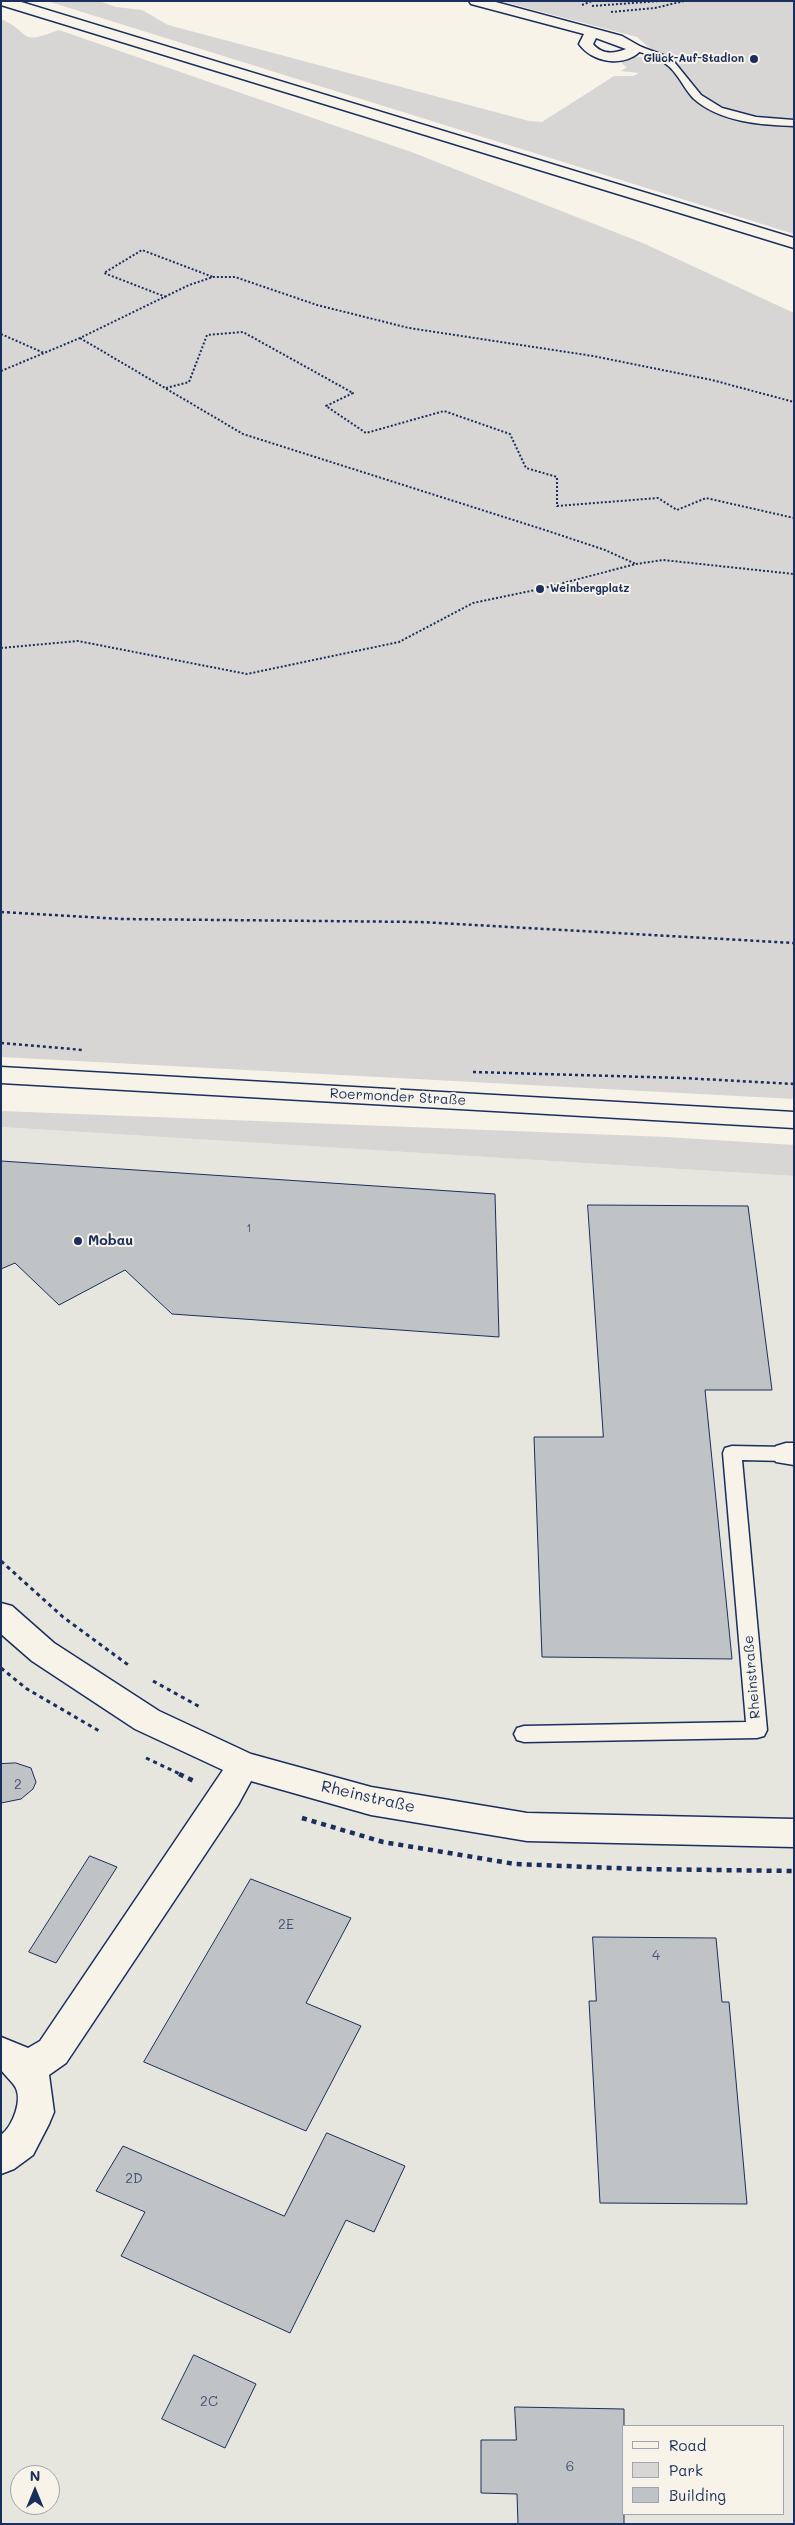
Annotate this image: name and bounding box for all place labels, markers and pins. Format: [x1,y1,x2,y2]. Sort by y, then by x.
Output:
place label: Glück-Auf-Stadion [644,52,744,66]
marker: Glück-Auf-Stadion [748,53,760,65]
place label: Weinbergplatz [550,582,630,596]
marker: Weinbergplatz [534,583,546,595]
place label: Mobau [88,1233,133,1249]
marker: Mobau [72,1235,84,1247]

